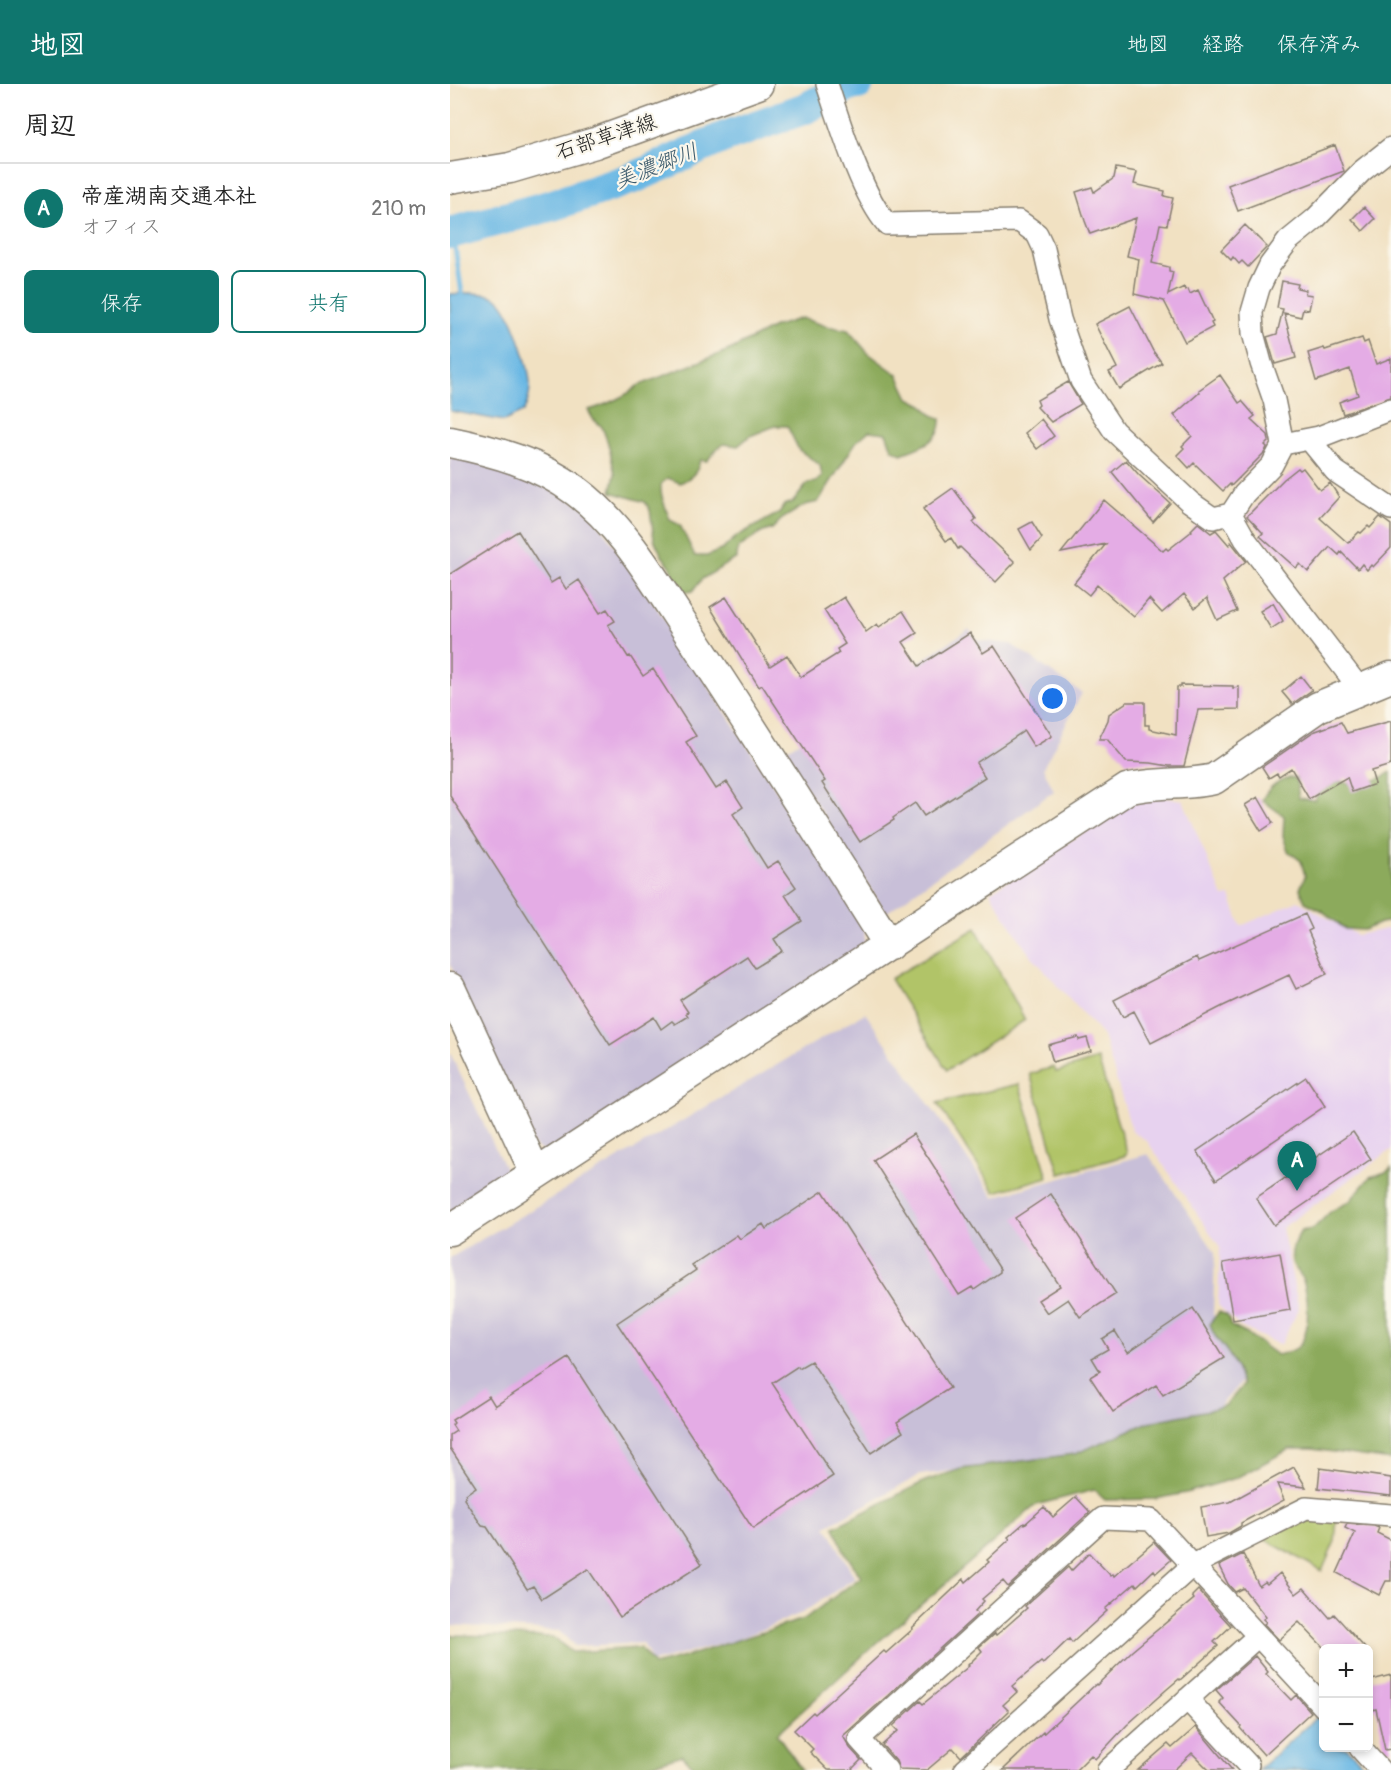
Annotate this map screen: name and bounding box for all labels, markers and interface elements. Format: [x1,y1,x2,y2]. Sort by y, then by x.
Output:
text: 地図 [30,28,86,63]
text: 地図 [1127,31,1169,58]
text: 経路 [1202,31,1244,58]
text: 保存済み [1277,31,1361,58]
street label: 石部草津線 [552,108,660,166]
text: 周辺 [24,110,76,142]
water label: 美濃郷川 [610,137,702,195]
text: 帝産湖南交通本社 [81,182,257,210]
text: A [37,196,50,221]
text: 210 m [371,196,426,221]
text: オフィス [81,214,161,239]
button: 保存 [24,270,219,333]
button: 共有 [231,270,426,333]
your location [1038,684,1067,713]
pin: A [1278,1142,1316,1191]
map controls [1319,1644,1373,1752]
button: + [1319,1644,1373,1698]
button: − [1319,1698,1373,1752]

